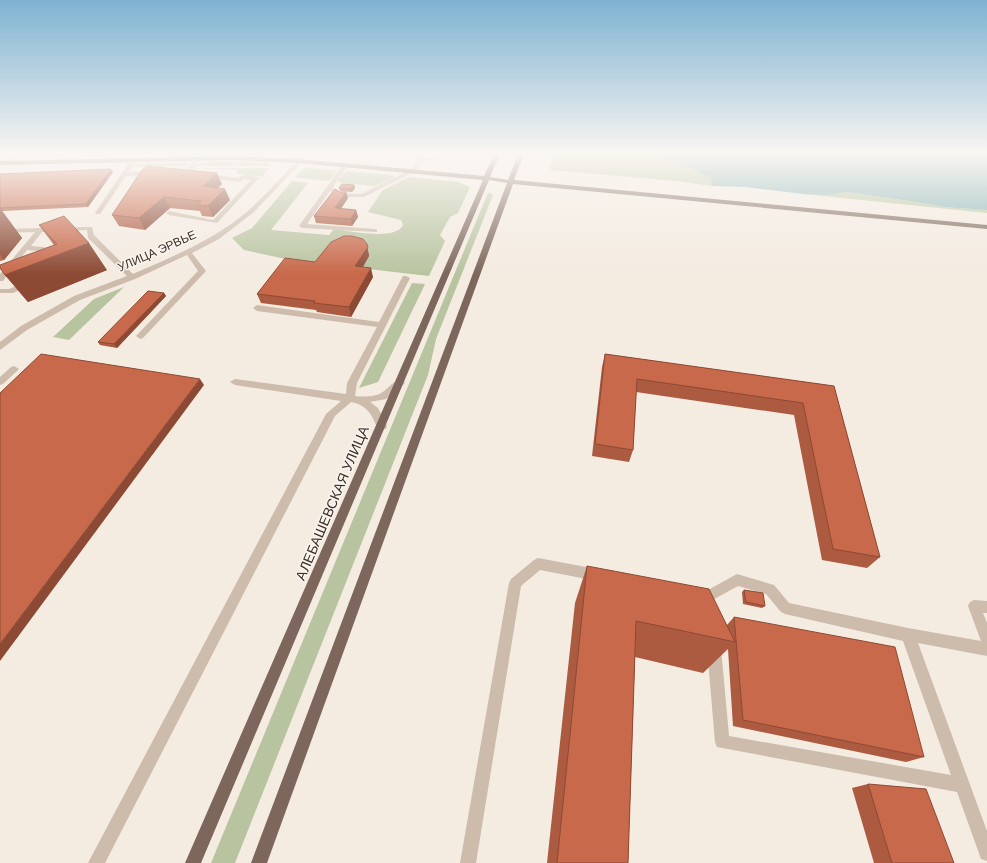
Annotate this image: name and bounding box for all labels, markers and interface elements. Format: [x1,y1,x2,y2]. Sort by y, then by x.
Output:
street label: УЛИЦА ЭРВЬЕ [115,227,199,275]
street label: АЛЕБАШЕВСКАЯ УЛИЦА [291,422,373,583]

